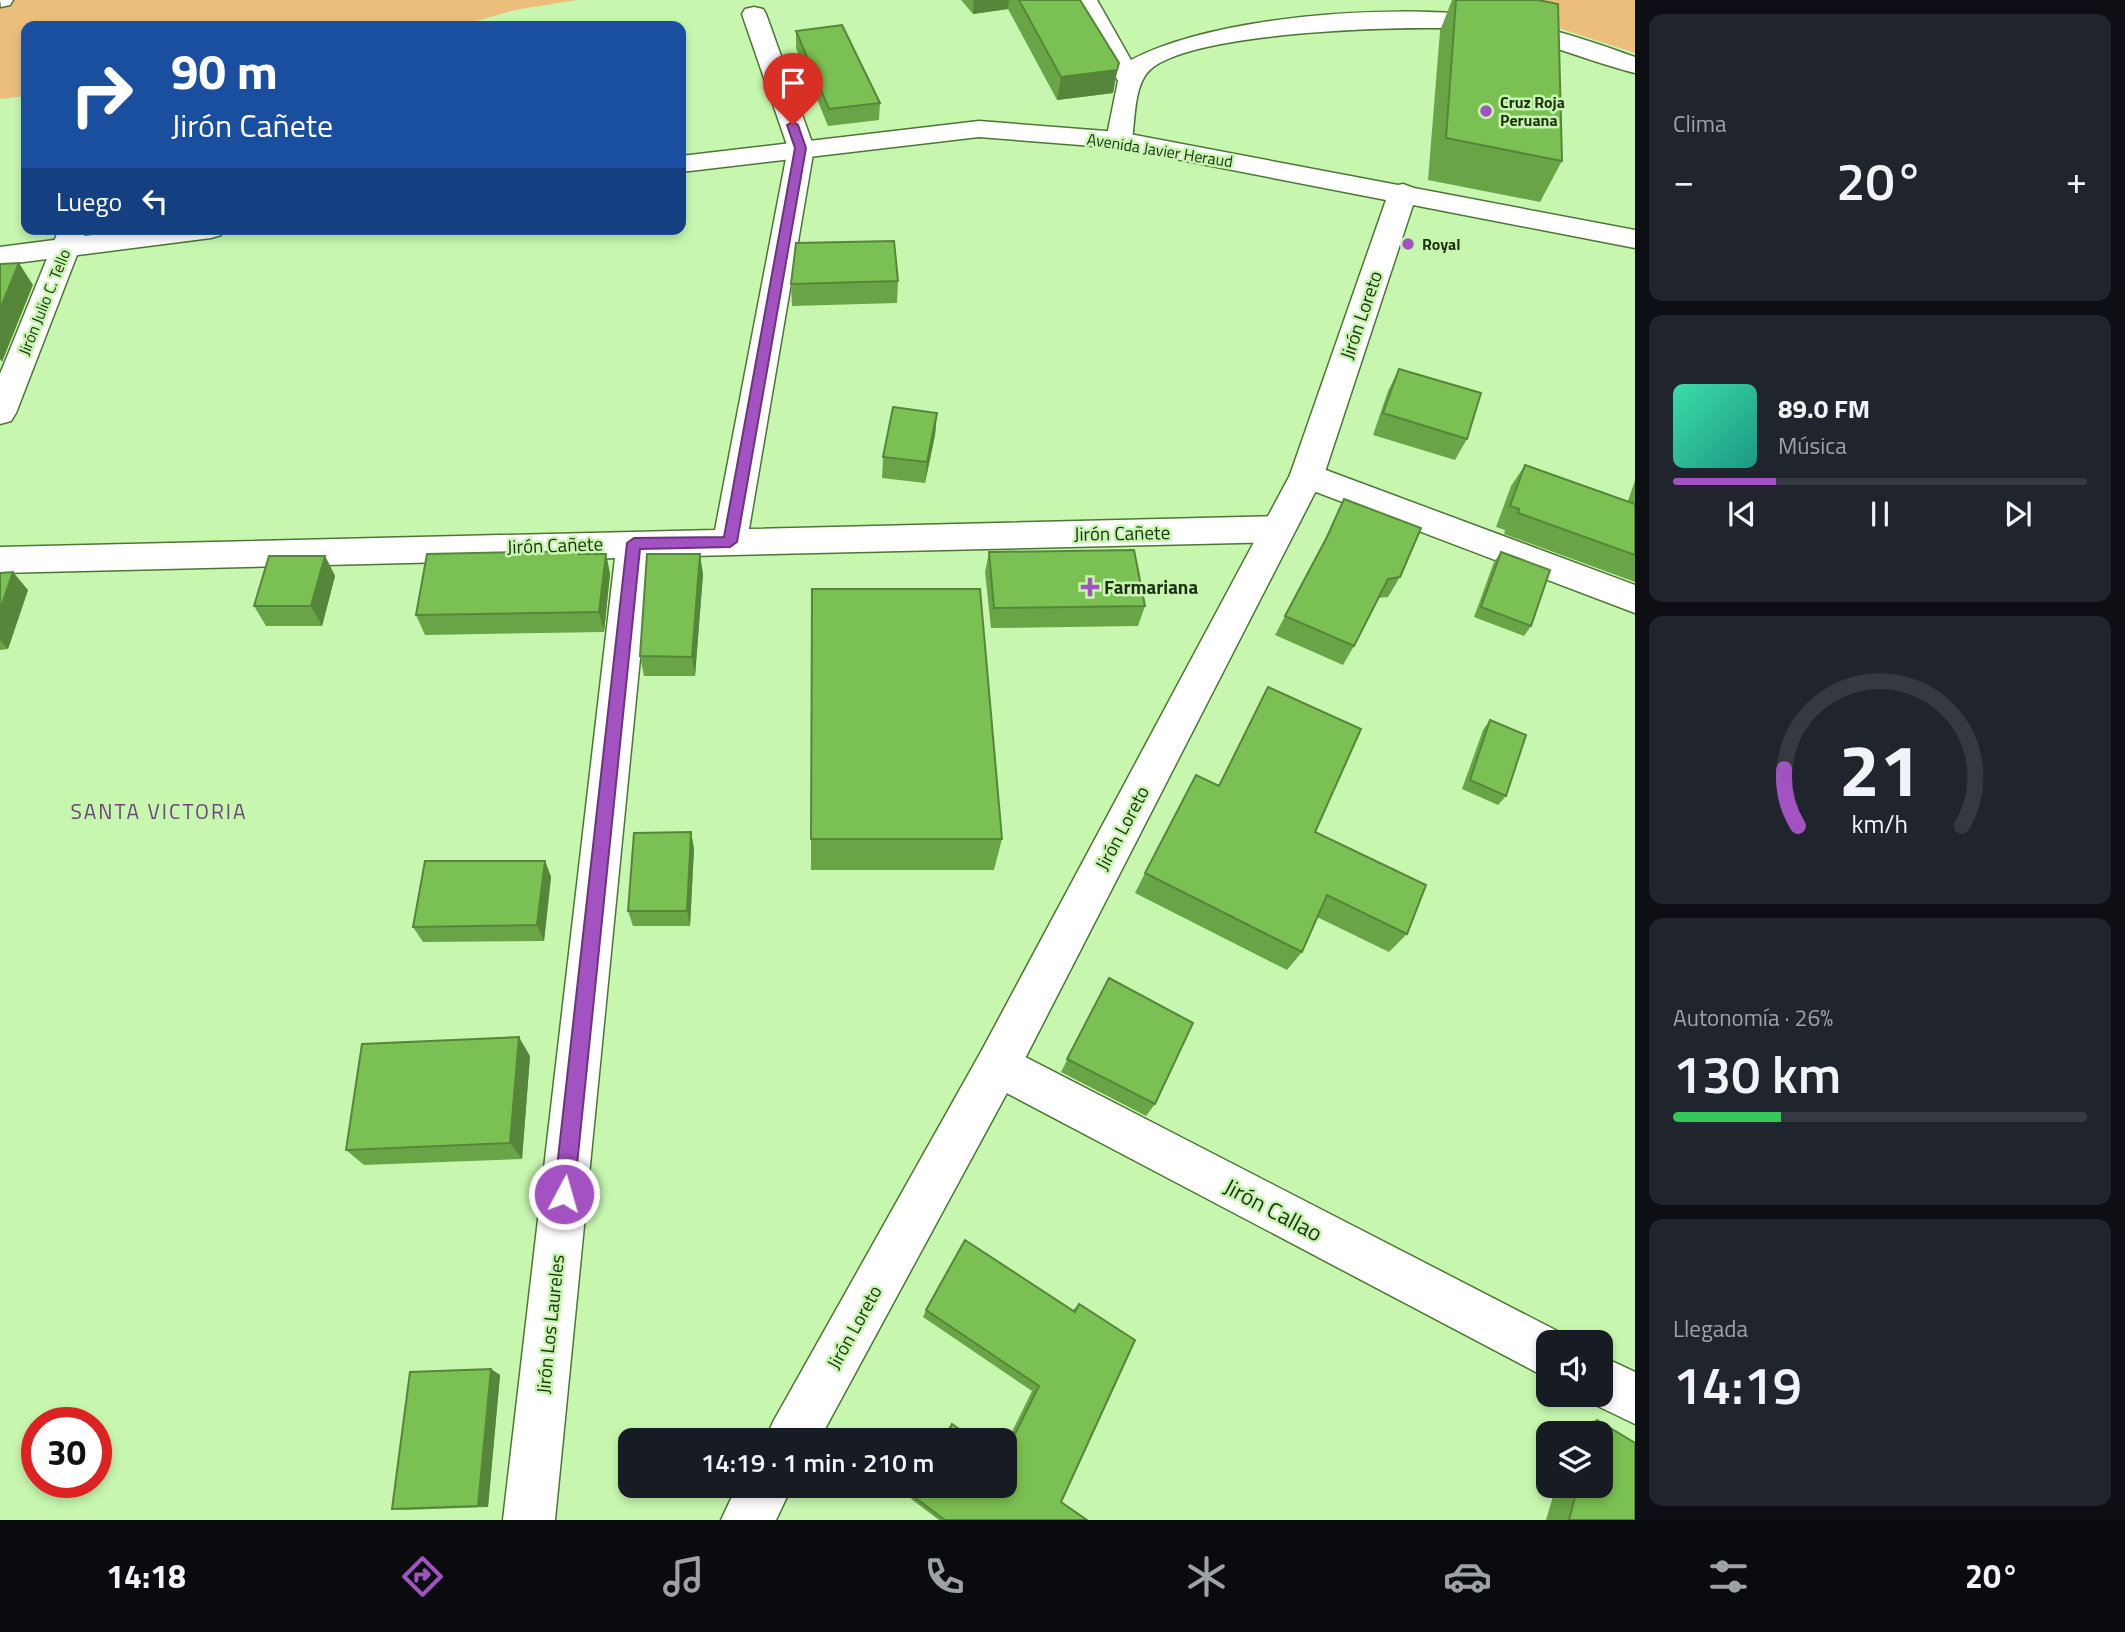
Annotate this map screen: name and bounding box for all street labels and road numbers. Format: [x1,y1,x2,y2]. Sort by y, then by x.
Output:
street label: Avenida Javier Heraud [1085,127,1235,173]
street label: Jirón Julio C. Tello [12,245,76,359]
street label: Jirón Loreto [1332,267,1389,363]
street label: Jirón Cañete [1074,517,1170,548]
street label: Jirón Cañete [506,528,604,561]
street label: Jirón Loreto [1087,780,1156,875]
street label: Jirón Callao [1218,1169,1329,1250]
street label: Jirón Los Laureles [528,1253,571,1395]
street label: Jirón Loreto [819,1279,889,1374]

